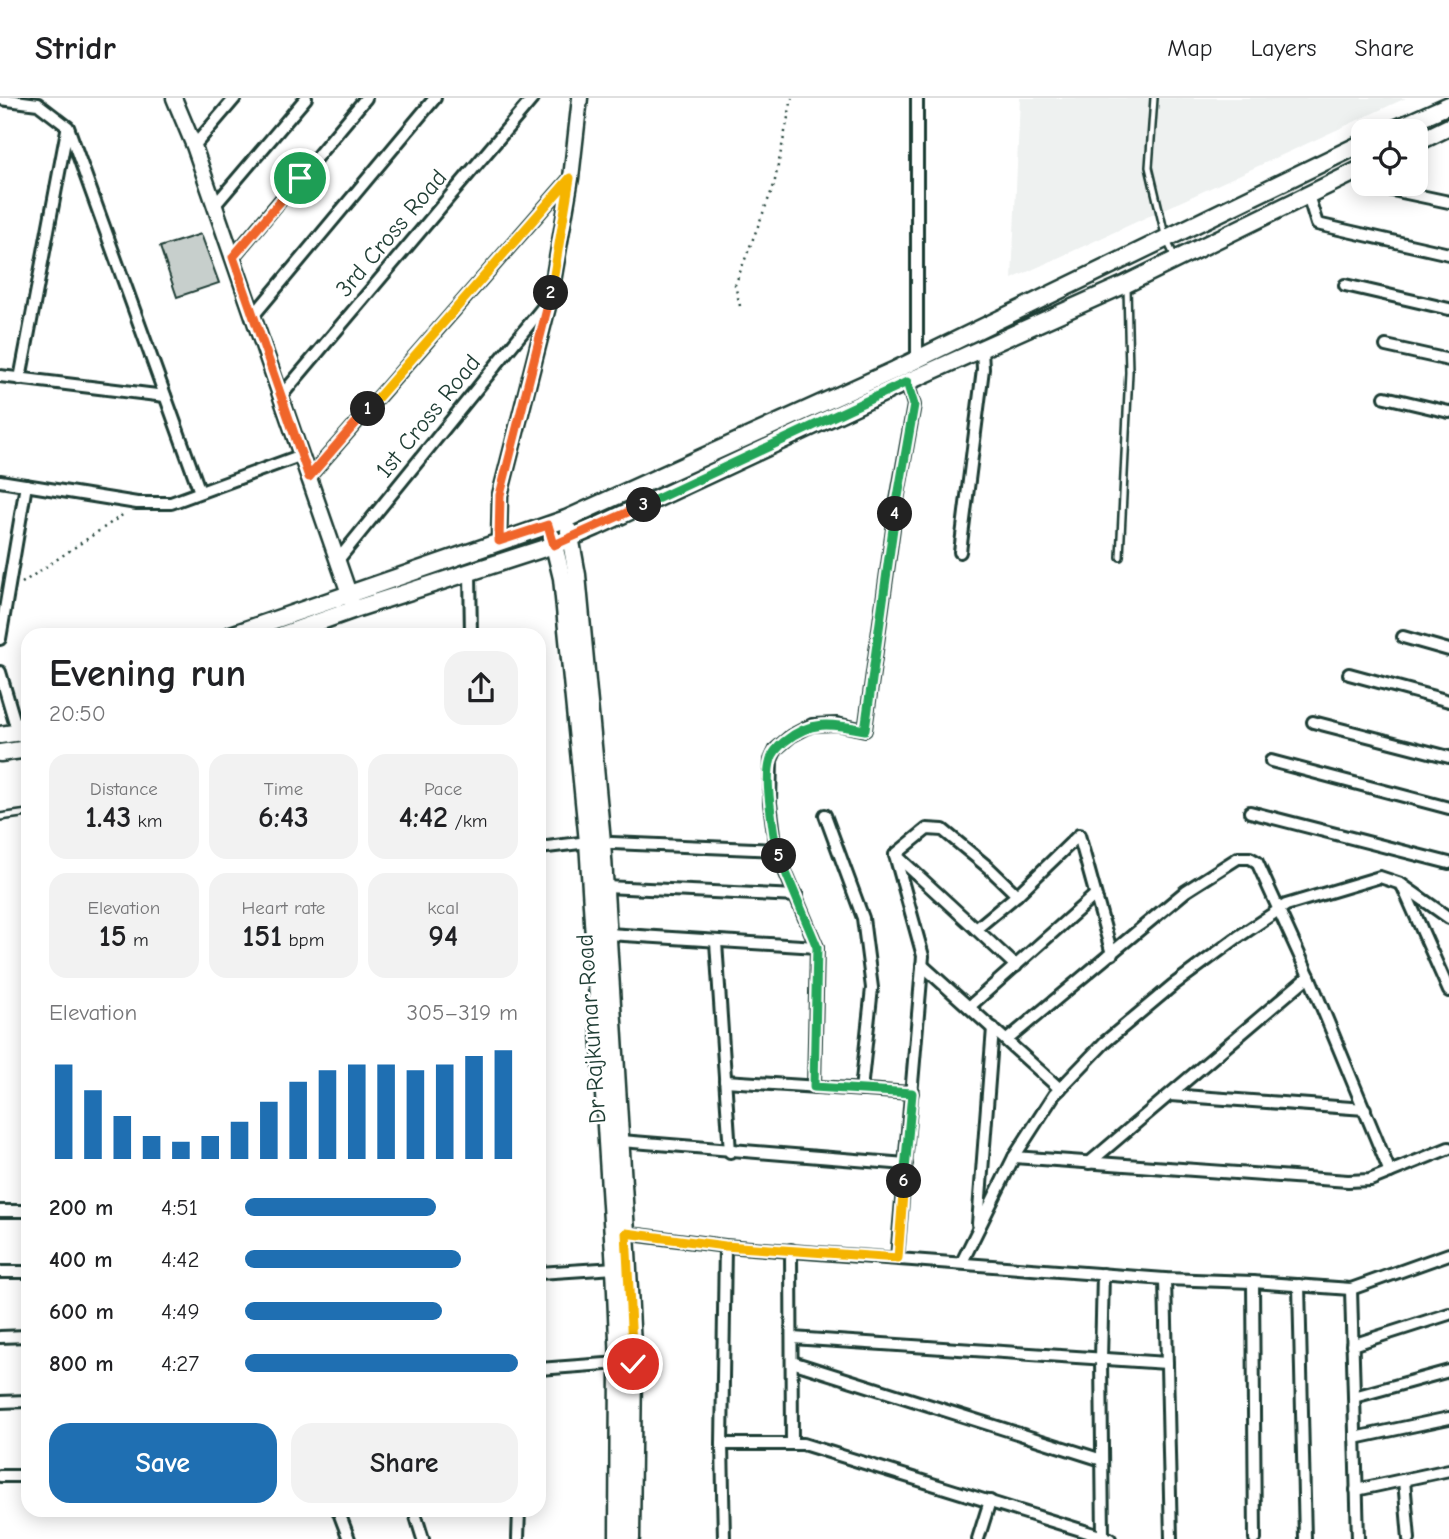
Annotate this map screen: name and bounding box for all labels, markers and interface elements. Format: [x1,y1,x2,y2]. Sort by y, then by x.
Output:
text: Stridr [35,29,116,67]
text: Map [1167,34,1213,62]
text: Layers [1251,34,1316,62]
text: Share [1354,34,1414,62]
map controls [1351,119,1428,196]
button: locate [1351,119,1428,196]
pin [270,148,330,208]
icon: arrive [281,159,319,197]
street label: 3rd Cross Road [330,164,452,302]
pin: 2 [534,276,568,310]
text: 2 [546,281,555,303]
street label: 1st Cross Road [369,348,487,484]
pin: 1 [350,392,386,426]
pin: 3 [626,488,662,522]
text: 3 [639,493,648,515]
pin: 4 [878,496,912,532]
text: 4 [890,502,899,524]
button: share [444,651,518,725]
text: Evening run [49,652,246,696]
text: 20:50 [49,700,106,727]
text: Distance [90,778,158,800]
text: Time [264,778,303,800]
text: Pace [424,778,462,800]
text: 1.43 [85,800,131,835]
text: 6:43 [258,800,309,835]
text: 4:42 [399,800,448,835]
text: km [131,810,163,832]
text: /km [448,810,488,832]
pin: 5 [762,838,796,874]
text: 5 [773,844,784,866]
text: Elevation [87,897,160,919]
text: Heart rate [242,897,325,919]
text: kcal [427,897,459,919]
text: 15 [99,919,127,954]
text: 151 [243,919,282,954]
text: 94 [428,919,458,954]
text: m [127,929,149,951]
text: bpm [282,929,324,951]
street label: Dr Rajkumar Road [570,933,612,1125]
text: Elevation [49,999,137,1026]
text: 305–319 m [406,999,518,1026]
pin: 6 [886,1164,922,1198]
text: 6 [899,1169,908,1191]
text: 200 m [49,1194,113,1221]
text: 4:51 [161,1194,198,1221]
text: 400 m [49,1246,113,1273]
text: 4:42 [161,1246,199,1273]
text: 600 m [49,1298,114,1325]
text: 4:49 [161,1298,200,1325]
pin [603,1334,663,1394]
icon: check [614,1345,652,1383]
text: 800 m [49,1350,114,1377]
text: 4:27 [161,1350,199,1377]
button: Save [49,1423,277,1503]
button: Share [291,1423,518,1503]

